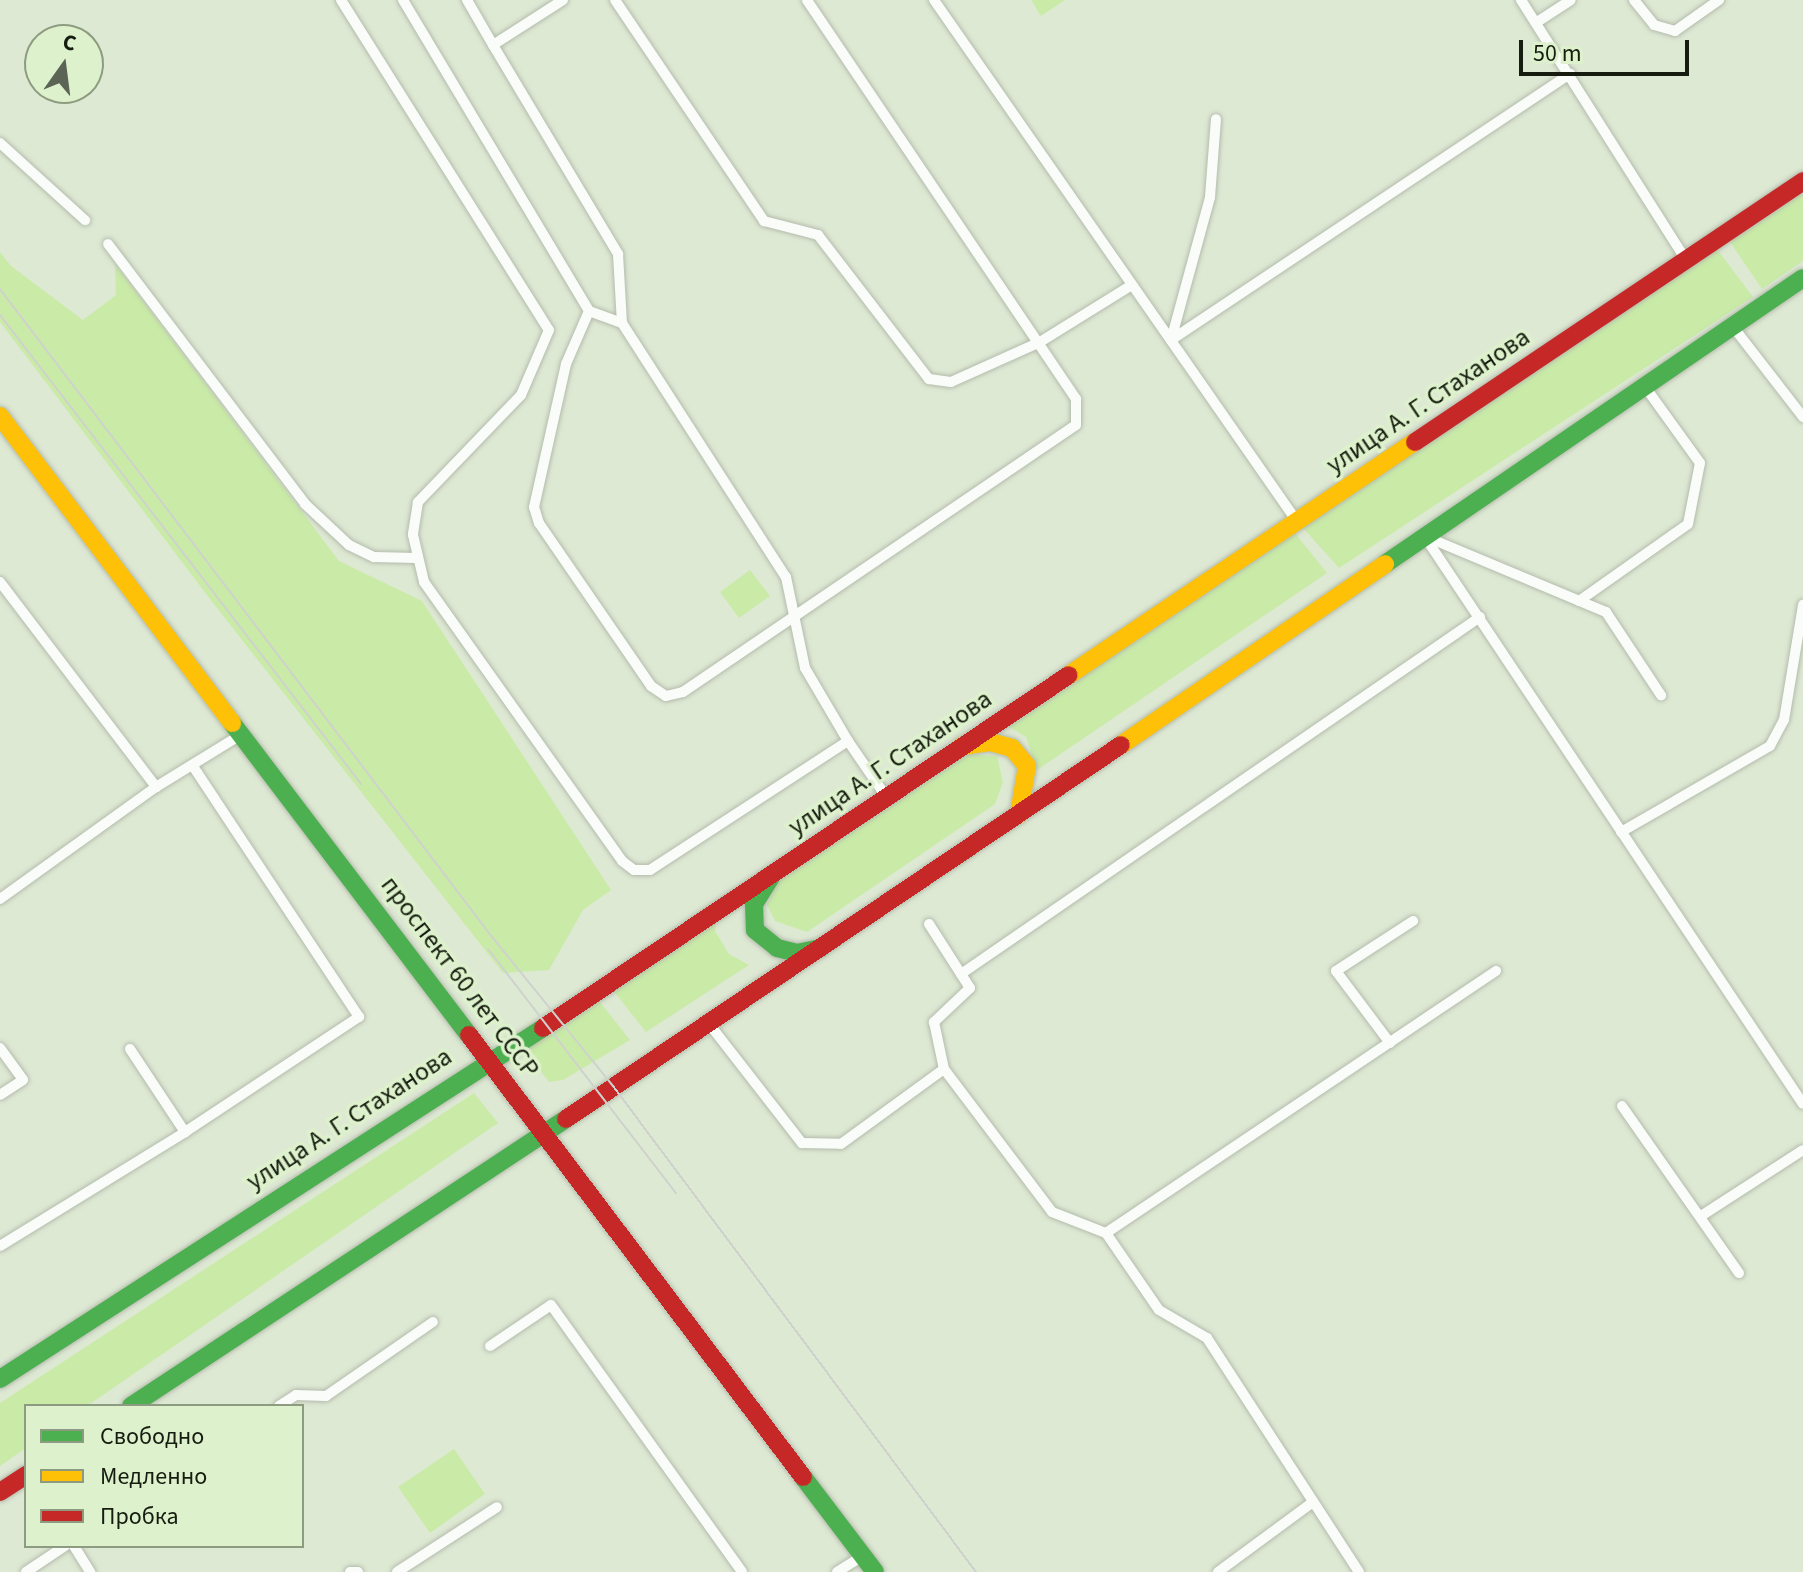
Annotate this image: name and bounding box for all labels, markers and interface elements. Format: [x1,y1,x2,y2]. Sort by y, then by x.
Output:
north arrow [24,24,104,104]
scale bar [1523,24,1693,74]
text: С [59,26,79,60]
text: 50 m [1533,36,1582,71]
street label: улица А. Г. Стаханова [1320,321,1536,481]
street label: улица А. Г. Стаханова [782,683,998,843]
street label: проспект 60 лет СССР [374,870,546,1084]
street label: улица А. Г. Стаханова [240,1041,458,1197]
legend [24,1404,304,1548]
text: Свободно [100,1419,204,1454]
text: Медленно [100,1459,207,1494]
text: Пробка [100,1499,179,1534]

